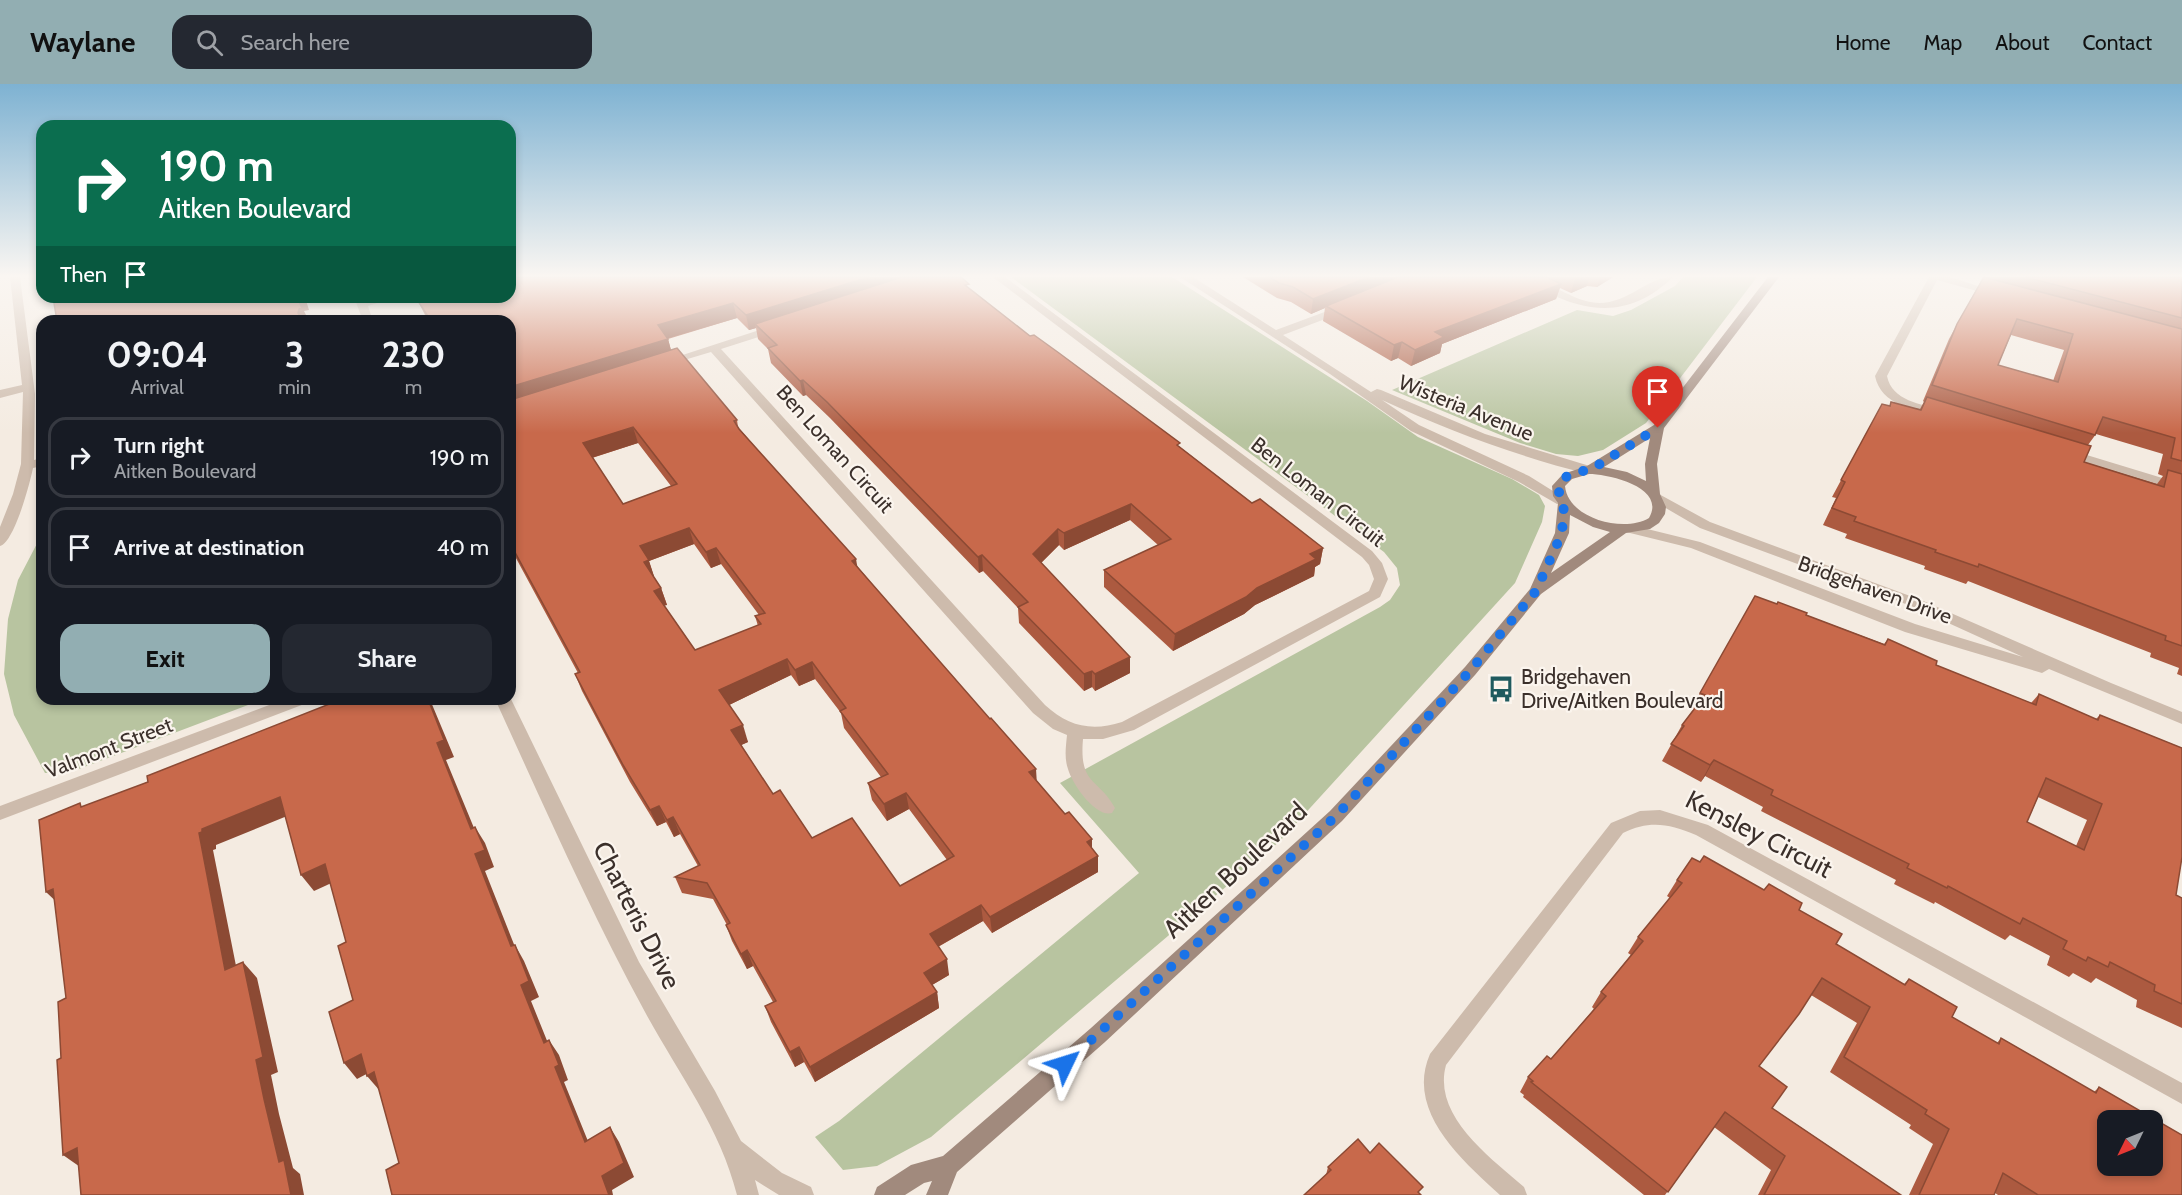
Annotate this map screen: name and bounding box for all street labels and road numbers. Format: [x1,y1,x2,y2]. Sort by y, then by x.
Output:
street label: Wisteria Avenue [1395,369,1537,446]
street label: Ben Loman Circuit [772,380,899,518]
street label: Ben Loman Circuit [1246,432,1390,552]
street label: Bridgehaven Drive [1795,550,1956,629]
street label: Valmont Street [42,712,176,783]
street label: Kensley Circuit [1680,783,1838,885]
street label: Aitken Boulevard [1156,795,1314,945]
street label: Charteris Drive [586,836,688,994]

